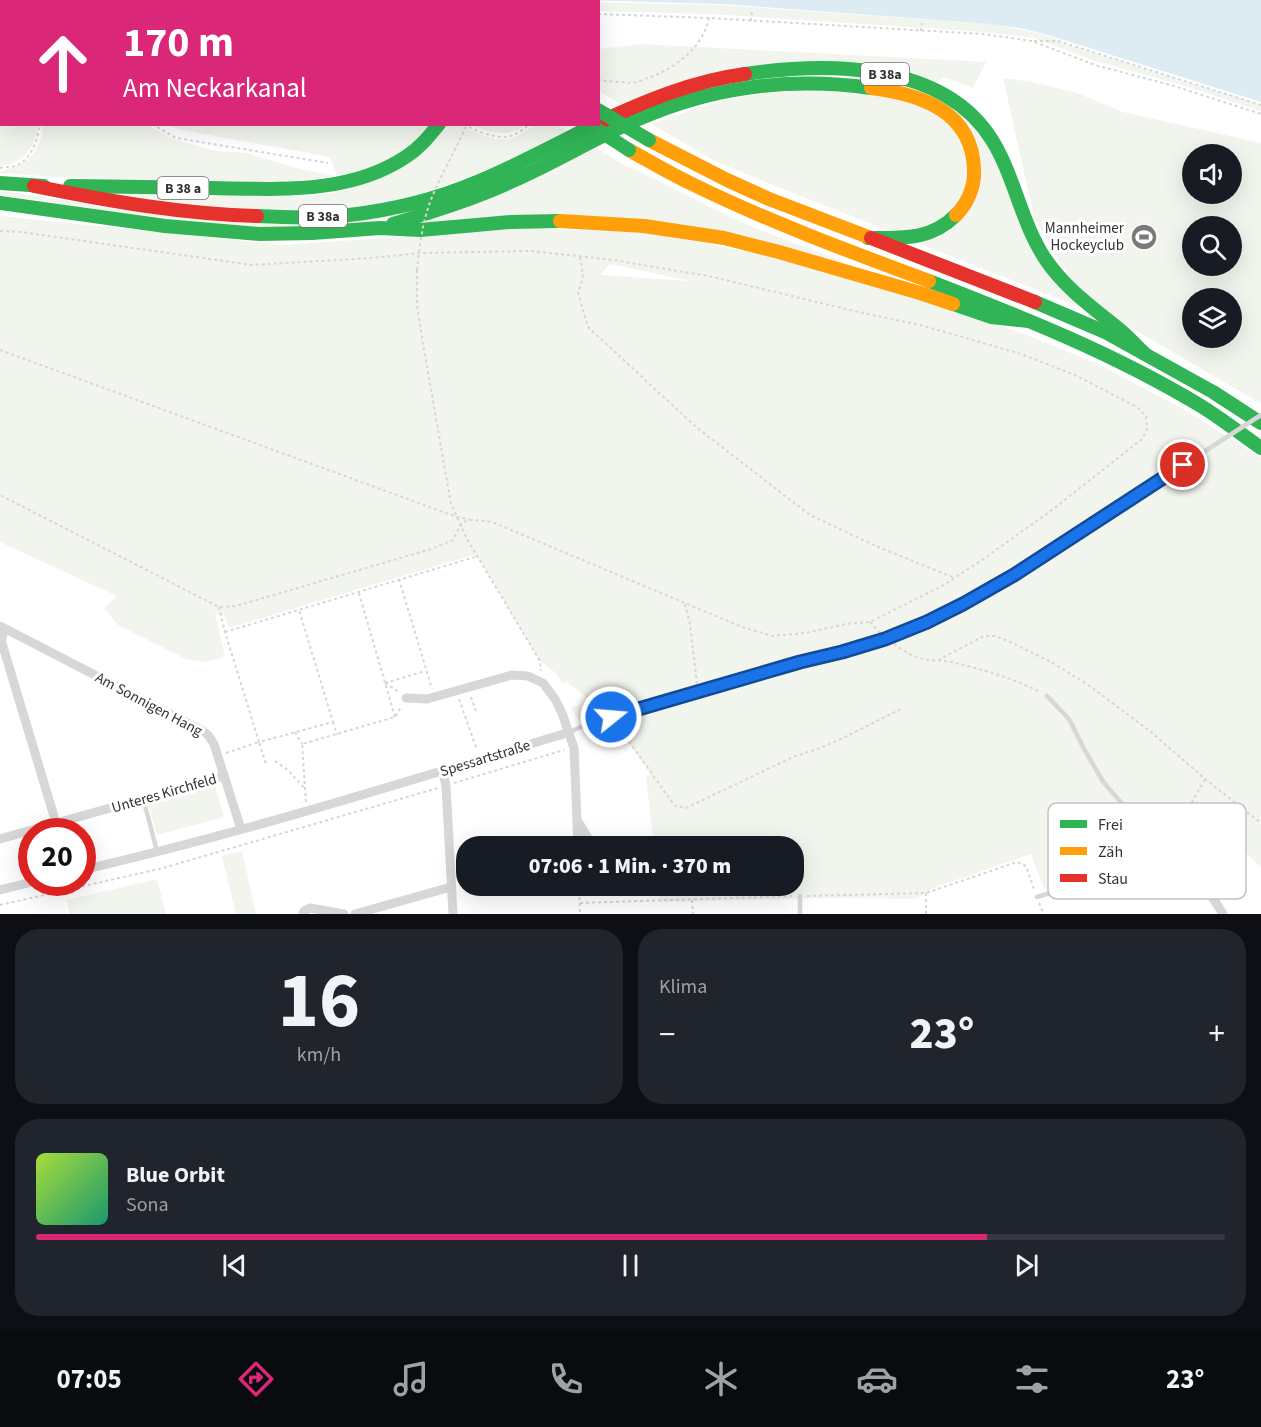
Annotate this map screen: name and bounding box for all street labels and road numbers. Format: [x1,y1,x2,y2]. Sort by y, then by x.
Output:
road number: B 38a [861,63,909,85]
road number: B 38 a [158,177,208,199]
road number: B 38a [299,205,347,227]
street label: Am Sonnigen Hang [91,667,207,742]
street label: Spessartstraße [437,735,533,782]
street label: Unteres Kirchfeld [109,768,219,818]

